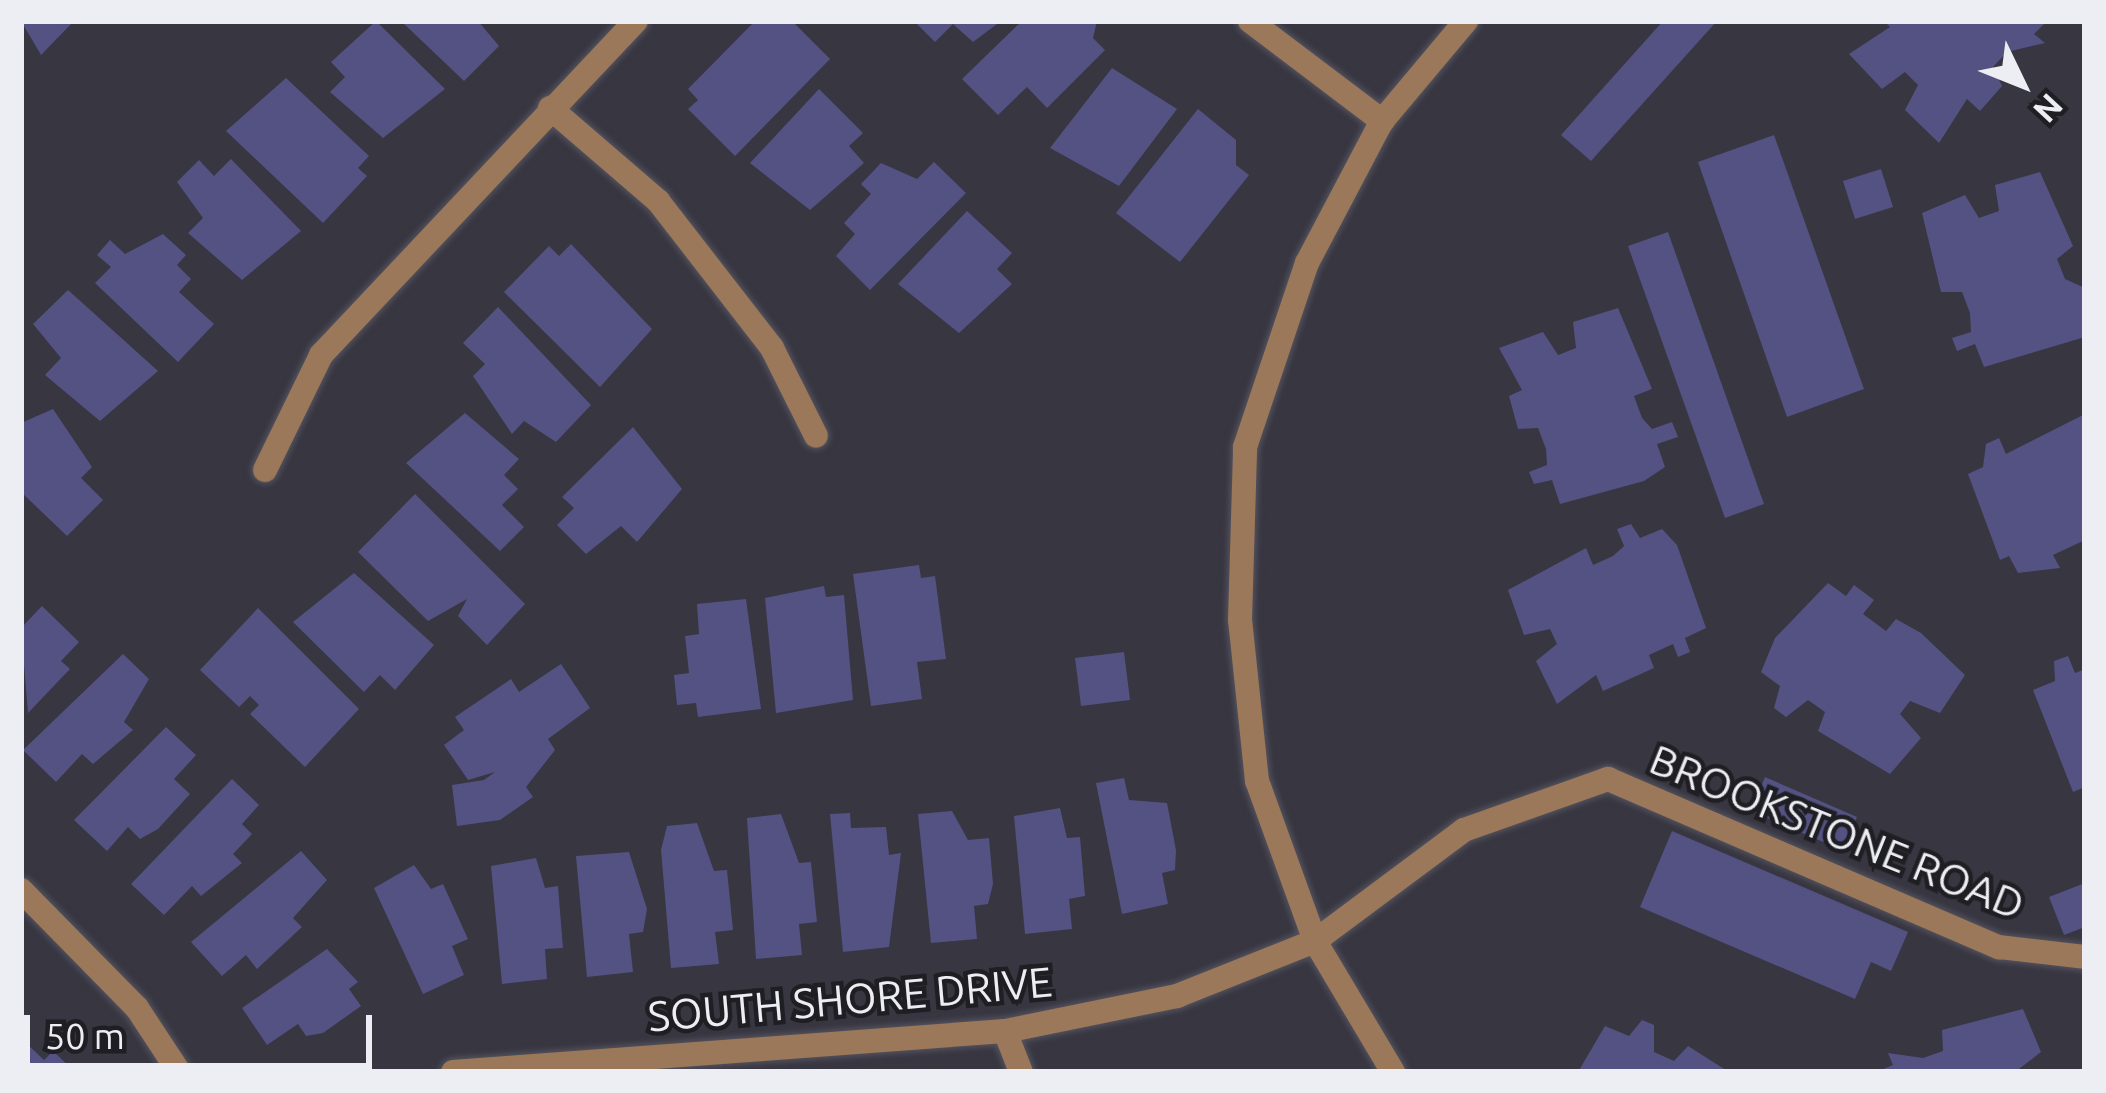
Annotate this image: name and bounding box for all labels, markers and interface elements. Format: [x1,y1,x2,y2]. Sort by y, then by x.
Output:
north arrow [1962,24,2082,144]
text: N [2027,87,2071,131]
street label: BROOKSTONE ROAD [1643,734,2031,930]
street label: SOUTH SHORE DRIVE [646,956,1054,1042]
scale bar [30,991,378,1065]
text: 50 m [45,1015,125,1056]

